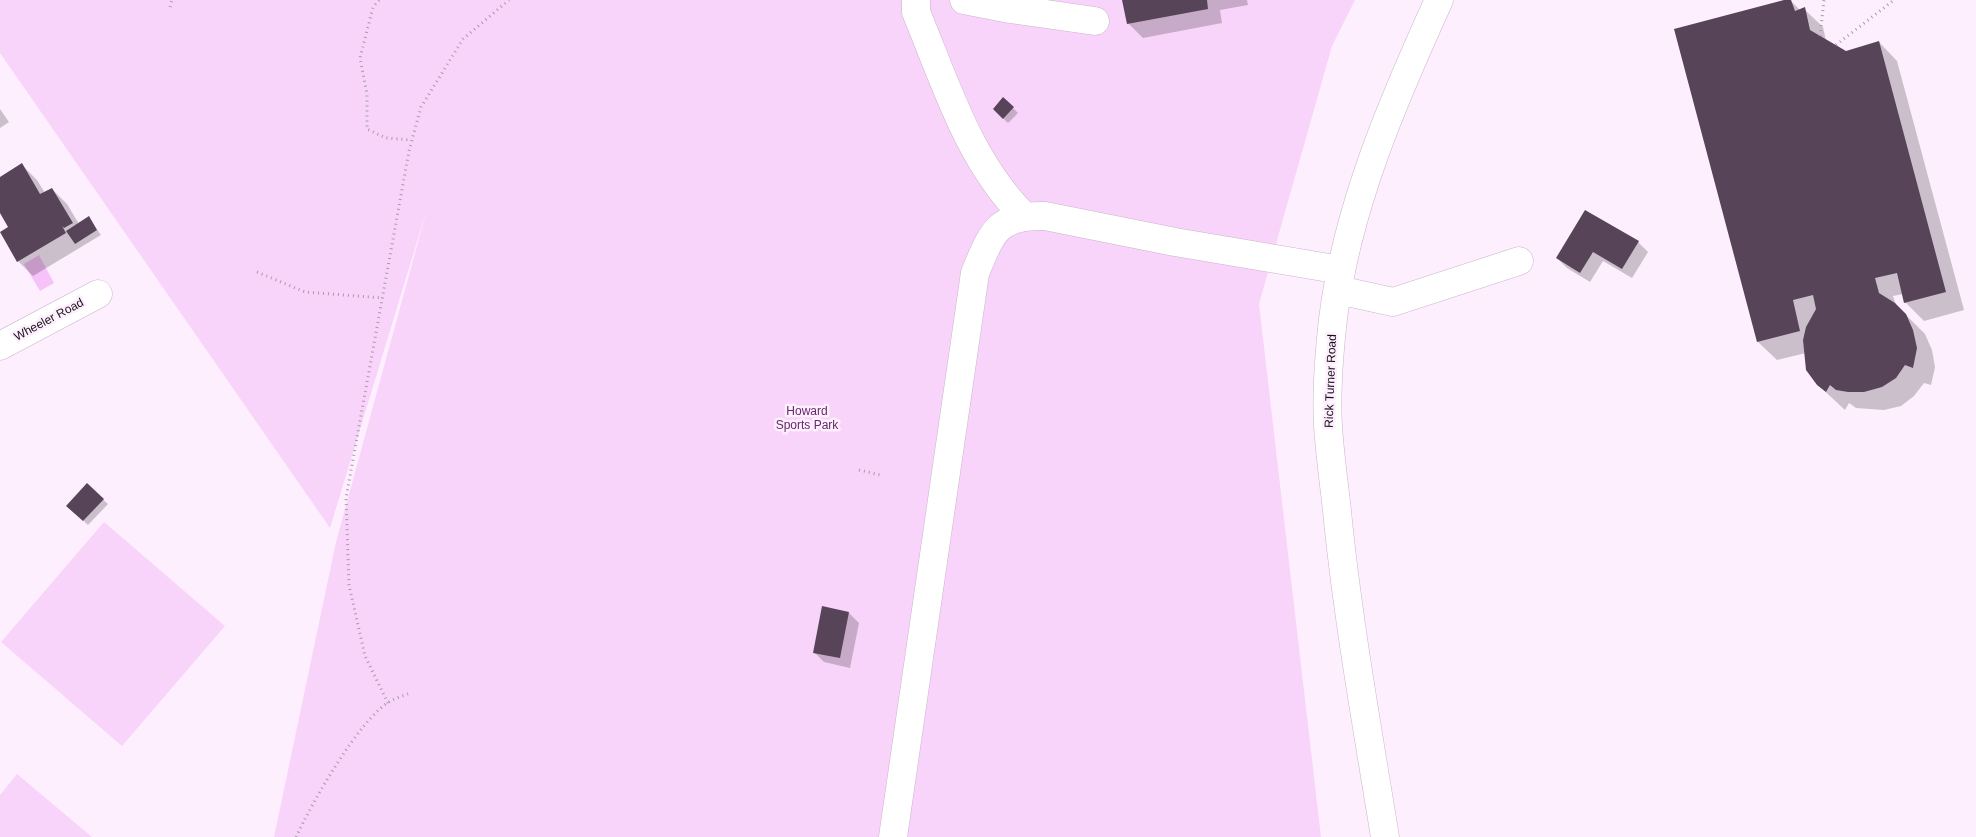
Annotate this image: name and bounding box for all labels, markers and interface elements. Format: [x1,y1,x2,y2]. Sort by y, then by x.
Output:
street label: Wheeler Road [12,296,86,344]
street label: Rick Turner Road [1322,334,1340,428]
park label: Howard Sports Park [776,405,838,433]

